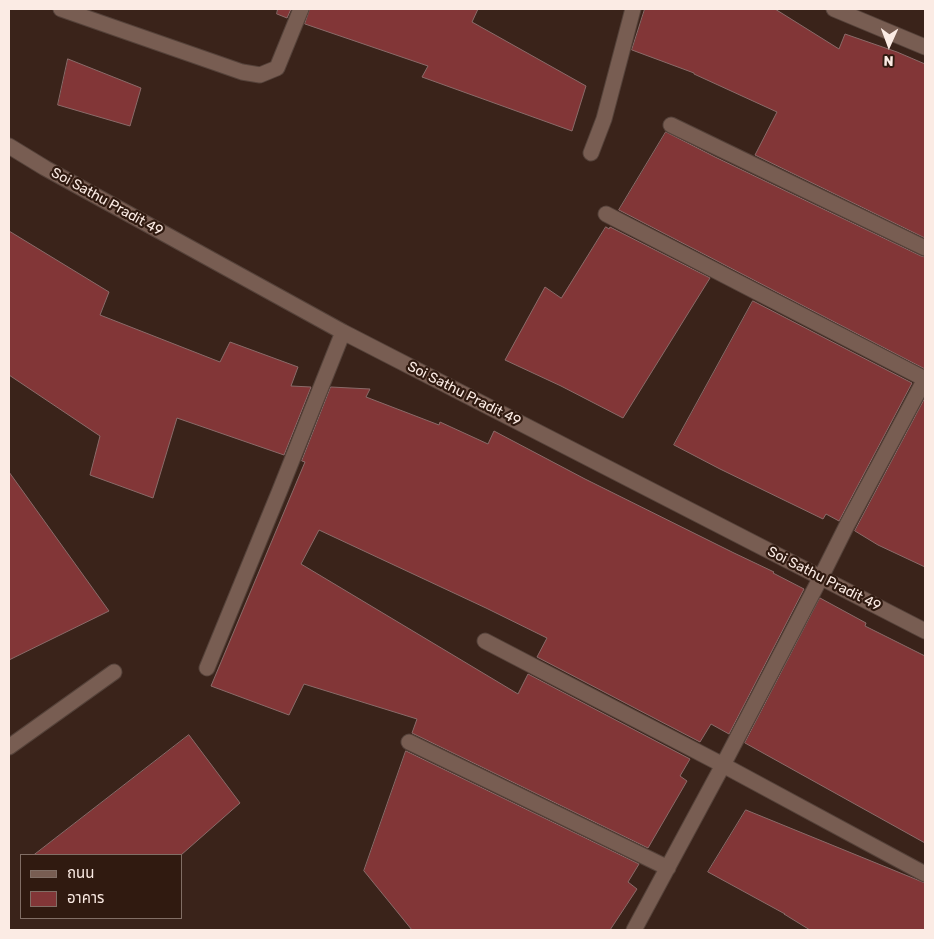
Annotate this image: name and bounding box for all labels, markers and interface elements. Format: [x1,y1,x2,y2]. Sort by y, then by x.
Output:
north arrow [864,20,914,70]
text: N [883,52,894,69]
street label: Soi Sathu Pradit 49 [48,164,166,240]
street label: Soi Sathu Pradit 49 [404,358,524,430]
street label: Soi Sathu Pradit 49 [764,543,884,615]
legend [20,854,182,919]
text: ถนน [67,864,94,882]
text: อาคาร [67,889,104,907]

